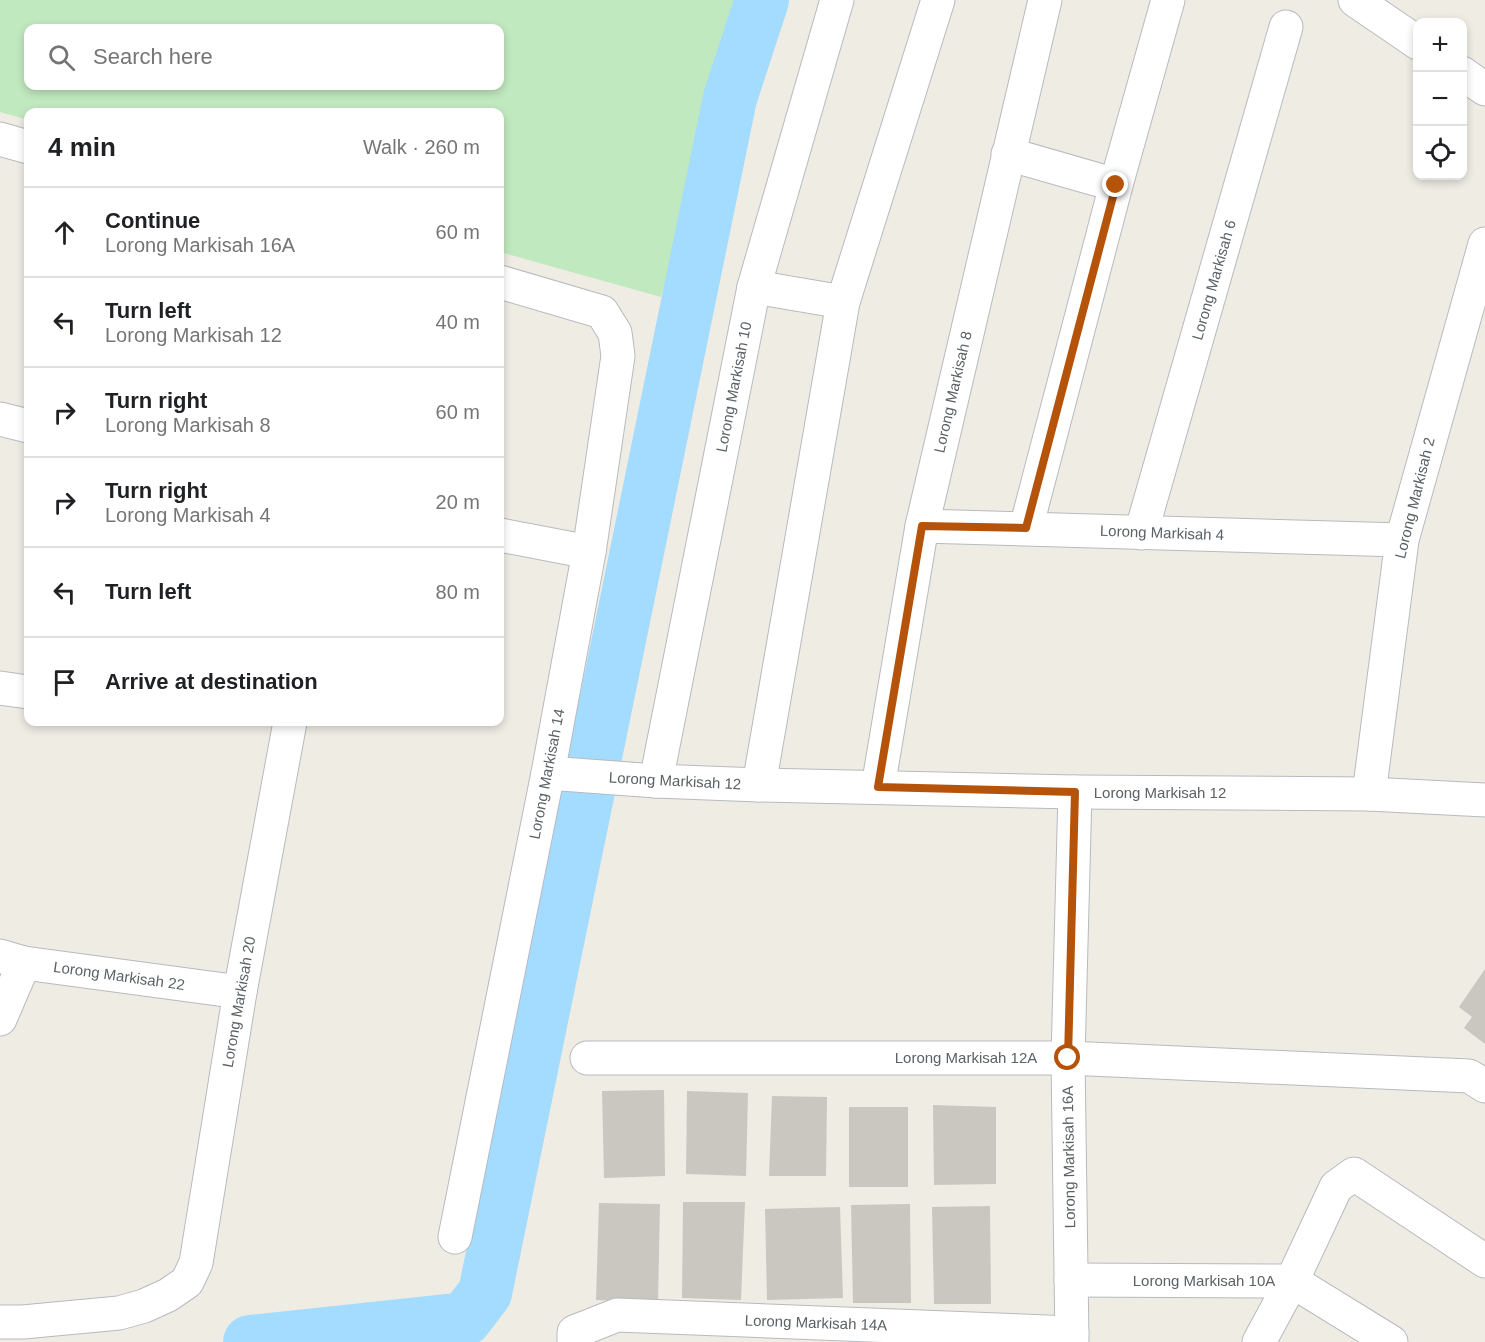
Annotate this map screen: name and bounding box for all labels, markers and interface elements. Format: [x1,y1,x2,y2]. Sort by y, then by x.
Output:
map controls [1413,18,1467,180]
button: + [1413,18,1467,72]
search box [24,24,504,90]
icon: search [45,41,78,74]
text: Search here [93,44,213,69]
button: − [1413,72,1467,126]
button: locate [1413,126,1467,180]
text: 4 min [48,132,116,162]
text: Walk · 260 m [363,136,480,158]
route end [1102,171,1128,197]
text: Continue [105,208,200,233]
icon: ahead [48,216,81,249]
street label: Lorong Markisah 6 [1188,218,1239,342]
text: 60 m [436,221,480,243]
text: Lorong Markisah 16A [105,234,295,256]
text: Turn left [105,298,191,323]
icon: left [48,306,81,339]
text: 40 m [436,311,480,333]
street label: Lorong Markisah 10 [713,320,755,454]
text: Lorong Markisah 12 [105,324,282,346]
street label: Lorong Markisah 8 [930,329,975,454]
text: Turn right [105,388,207,413]
icon: right [48,396,81,429]
text: 60 m [436,401,480,423]
text: Lorong Markisah 8 [105,414,271,436]
street label: Lorong Markisah 2 [1391,436,1438,560]
text: Turn right [105,478,207,503]
icon: right [48,486,81,519]
text: 20 m [436,491,480,513]
text: Lorong Markisah 4 [105,504,271,526]
street label: Lorong Markisah 4 [1100,522,1224,543]
icon: left [48,576,81,609]
text: Turn left [105,579,191,604]
text: 80 m [436,581,480,603]
icon: arrive [48,666,81,699]
text: Arrive at destination [105,669,318,694]
street label: Lorong Markisah 14 [526,707,568,841]
street label: Lorong Markisah 12 [608,769,742,792]
street label: Lorong Markisah 12 [1094,784,1226,801]
street label: Lorong Markisah 20 [219,935,258,1069]
street label: Lorong Markisah 22 [52,958,186,993]
route start [1054,1044,1080,1070]
street label: Lorong Markisah 12A [895,1049,1037,1066]
street label: Lorong Markisah 16A [1059,1086,1078,1228]
street label: Lorong Markisah 10A [1133,1272,1275,1289]
street label: Lorong Markisah 14A [744,1312,888,1333]

